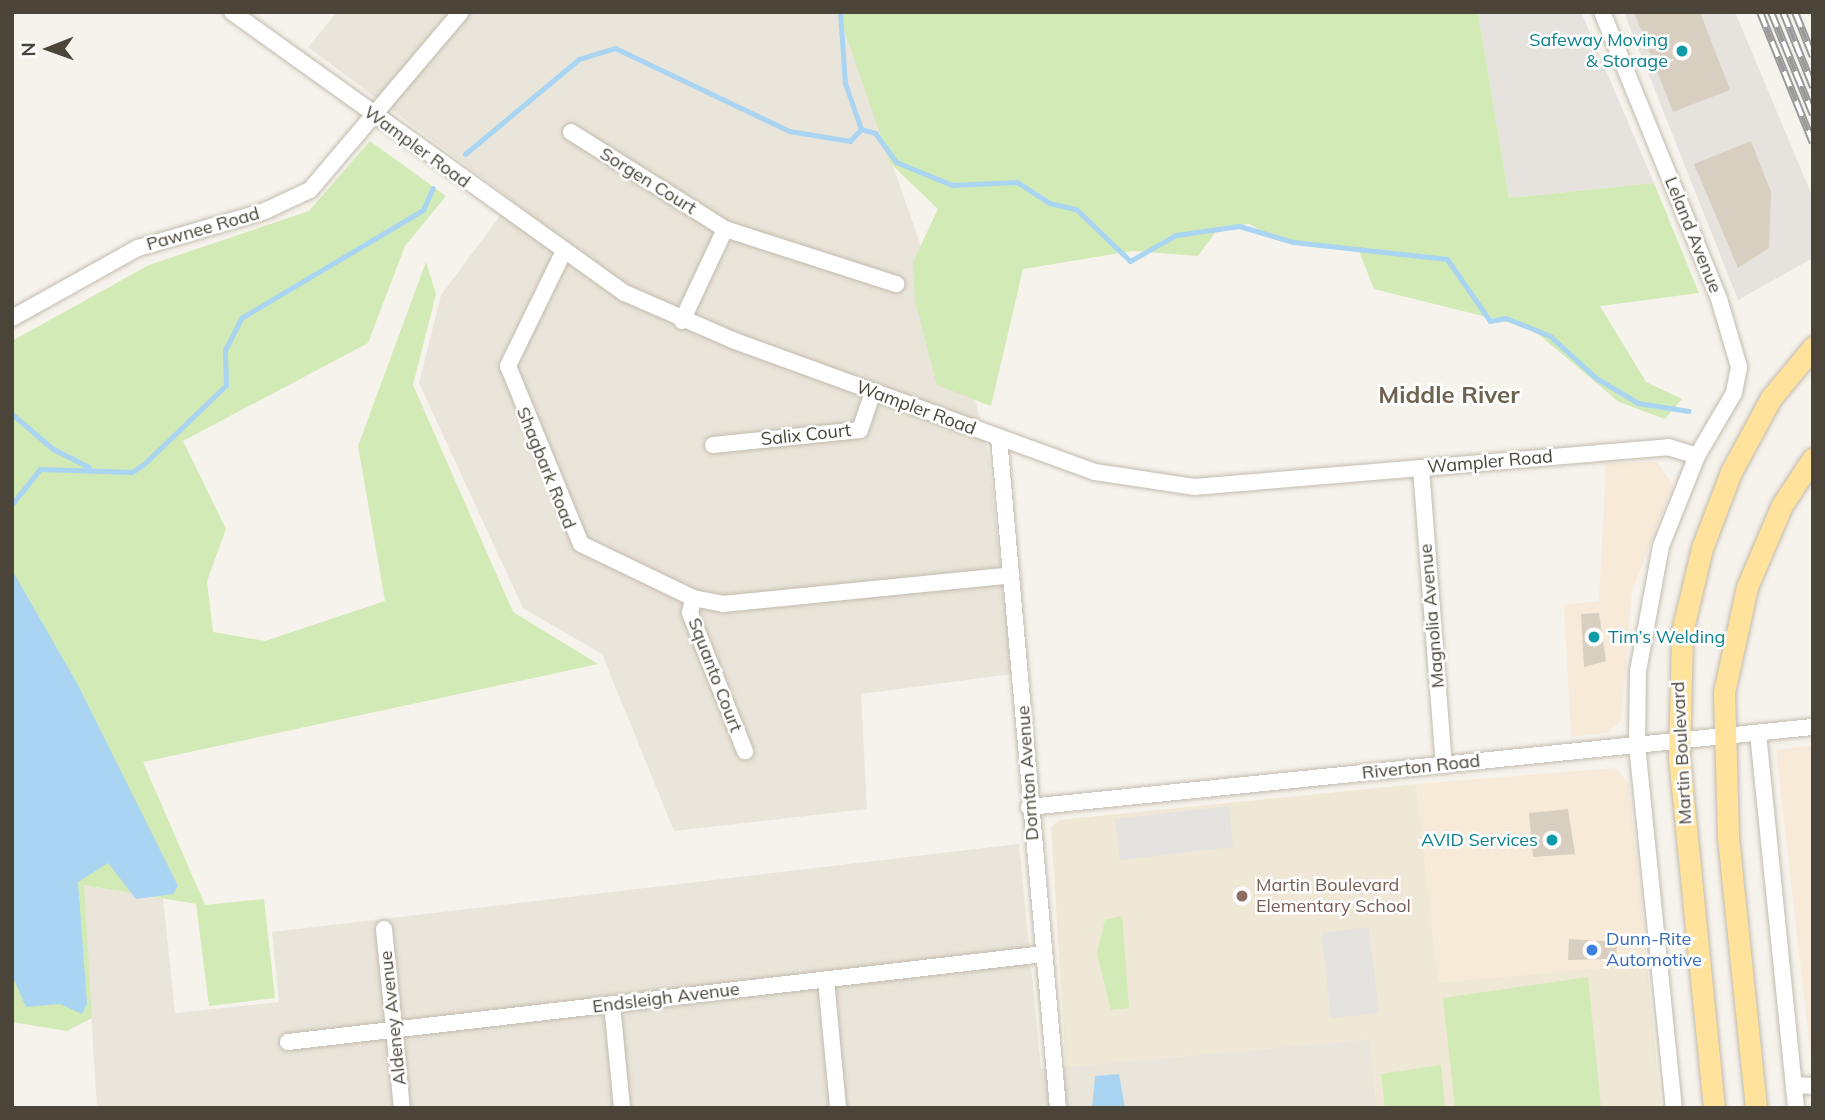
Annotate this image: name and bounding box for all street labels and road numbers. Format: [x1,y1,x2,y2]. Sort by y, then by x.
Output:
street label: Wampler Road [360,101,474,193]
street label: Sorgen Court [596,143,700,219]
street label: Leland Avenue [1660,174,1726,296]
street label: Pawnee Road [144,203,262,255]
street label: Wampler Road [853,376,979,440]
street label: Shagbark Road [512,404,580,532]
street label: Salix Court [760,420,852,450]
street label: Wampler Road [1426,446,1554,478]
street label: Magnolia Avenue [1415,543,1449,689]
street label: Squanto Court [683,615,747,735]
street label: Martin Boulevard [1667,681,1697,825]
street label: Dornton Avenue [1013,705,1043,841]
street label: Riverton Road [1361,750,1481,784]
street label: Aldeney Avenue [375,950,411,1086]
street label: Endsleigh Avenue [591,978,741,1018]

